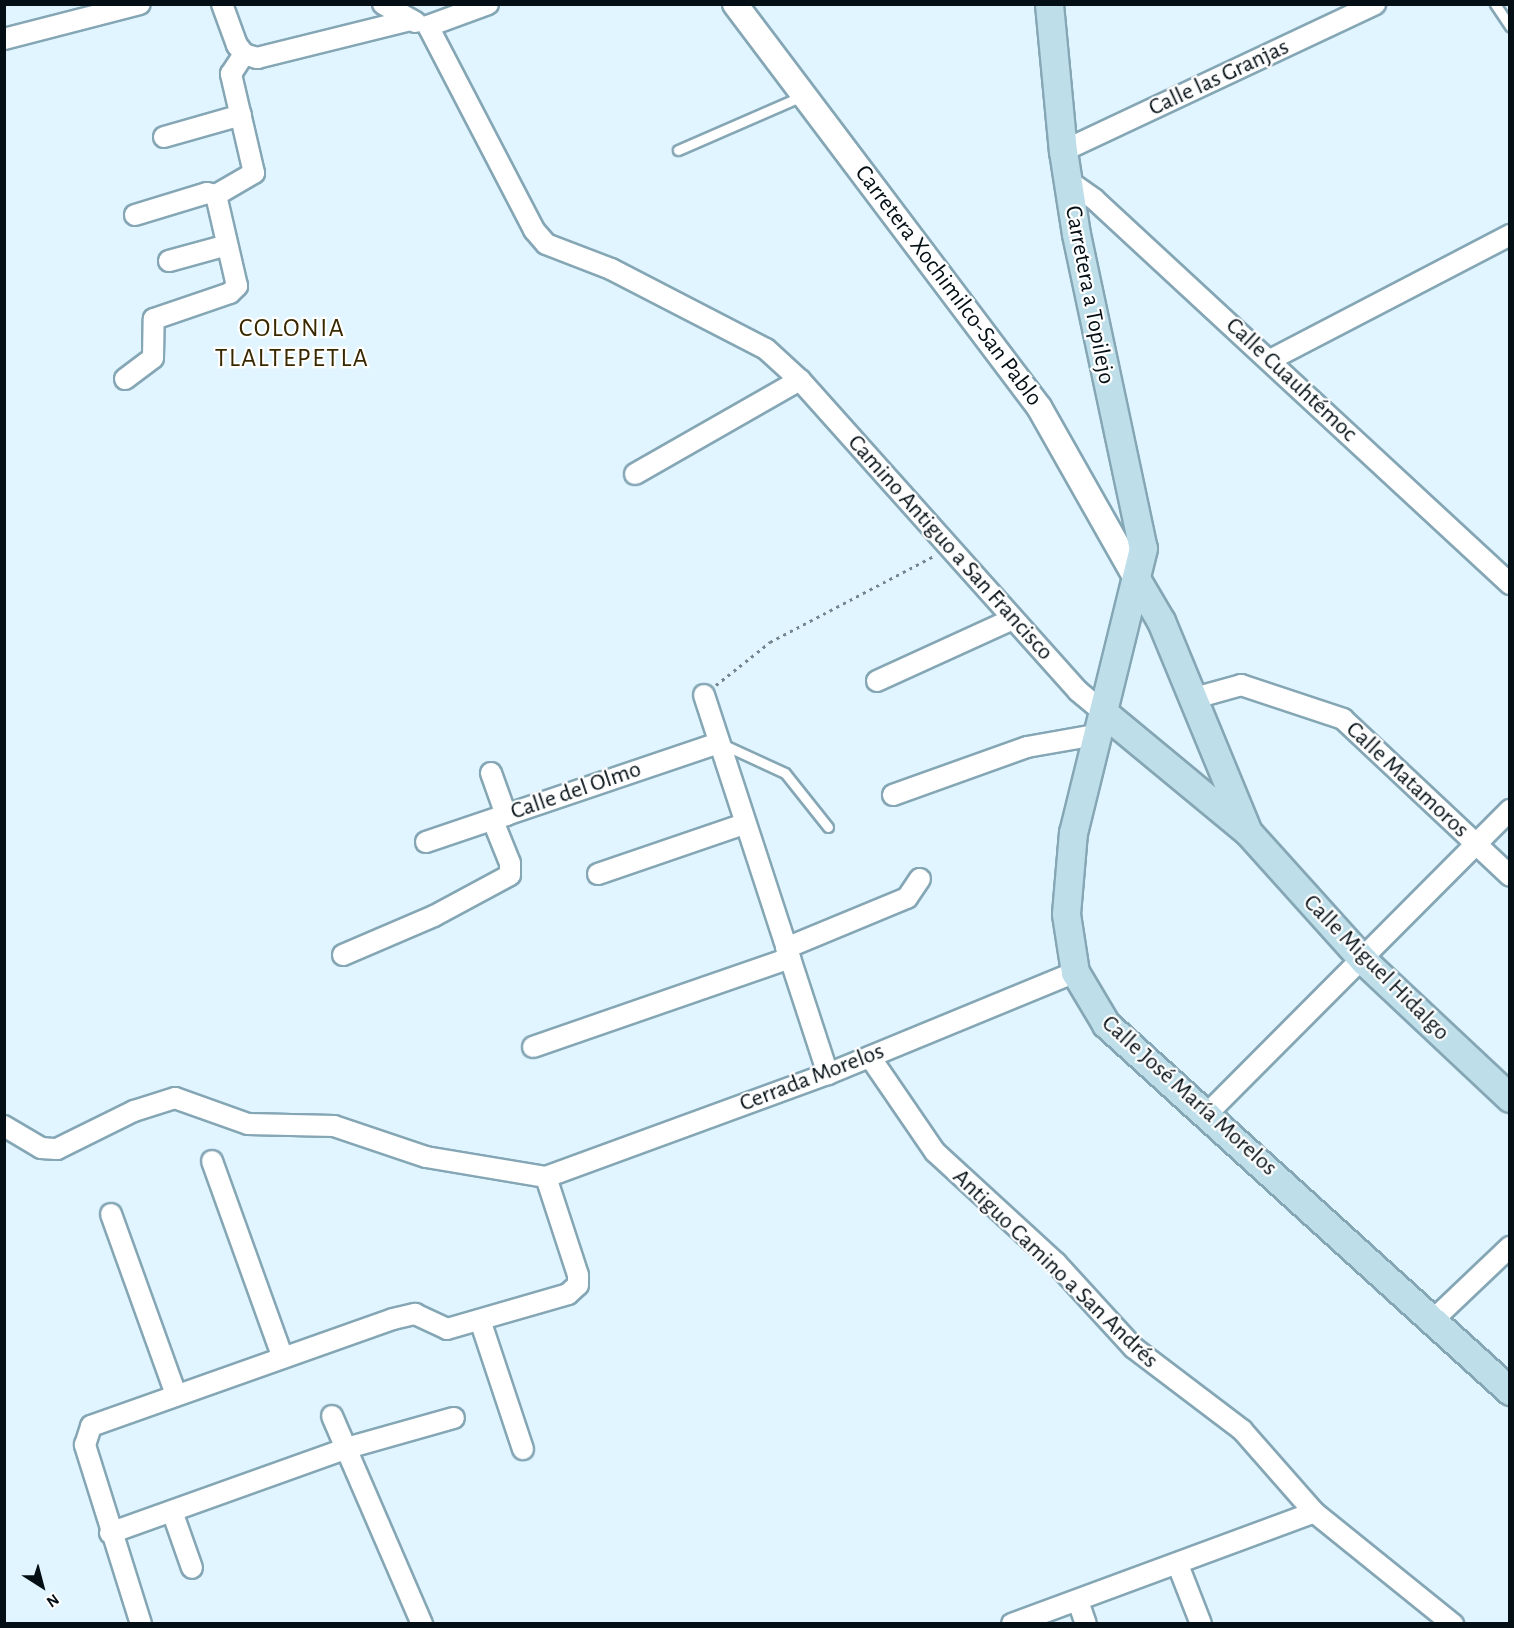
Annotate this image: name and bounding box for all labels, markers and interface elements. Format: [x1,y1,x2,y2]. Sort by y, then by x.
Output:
street label: Calle las Granjas [1144,33,1294,123]
street label: Carretera Xochimilco-San Pablo [848,160,1048,412]
street label: Carretera a Topilejo [1058,203,1120,387]
street label: Calle Cuauhtémoc [1219,312,1363,448]
district label: COLONIA TLALTEPETLA [215,313,369,374]
street label: Camino Antiguo a San Francisco [841,429,1059,667]
street label: Calle Matamoros [1339,716,1475,844]
street label: Calle del Olmo [507,755,645,827]
street label: Calle Miguel Hidalgo [1297,889,1455,1047]
street label: Calle José María Morelos [1095,1009,1283,1183]
street label: Cerrada Morelos [736,1037,888,1119]
street label: Antiguo Camino a San Andrés [946,1163,1164,1375]
north arrow [12,1556,72,1616]
text: N [43,1591,62,1610]

